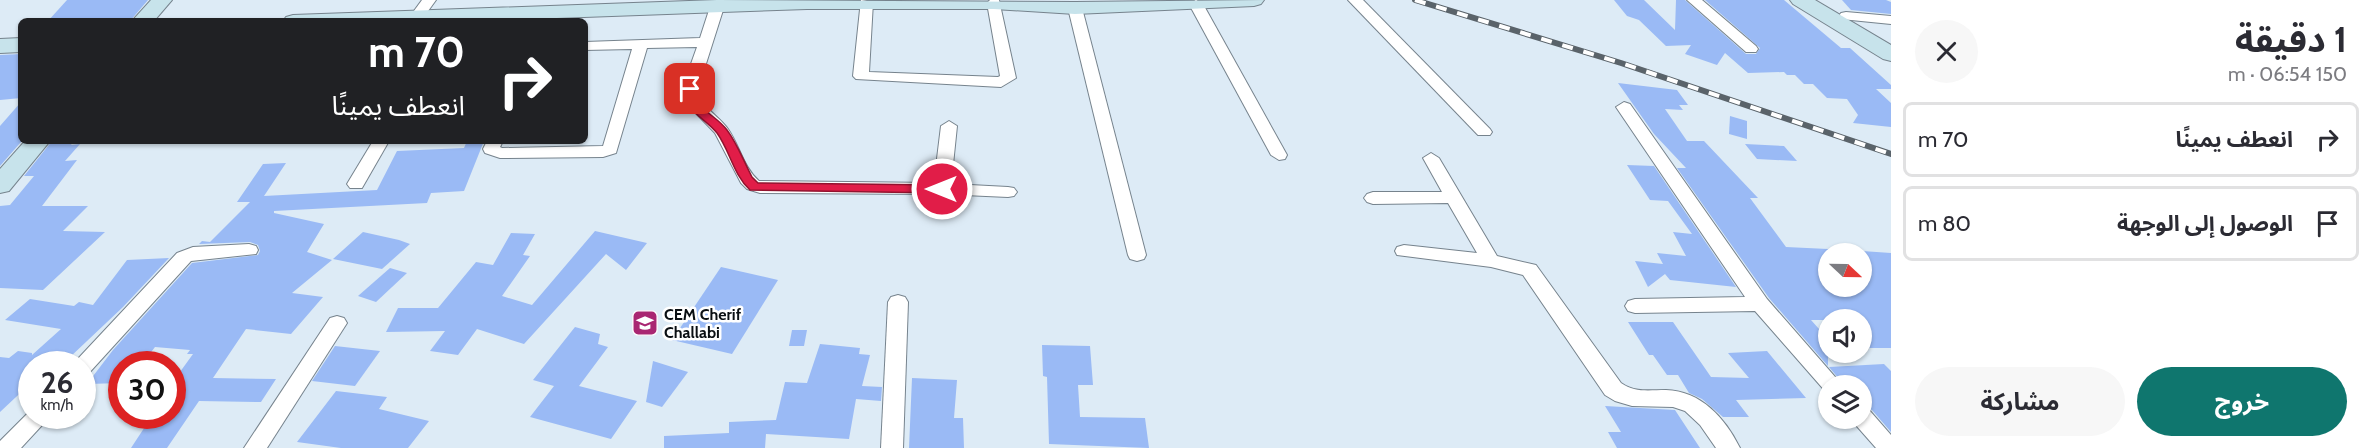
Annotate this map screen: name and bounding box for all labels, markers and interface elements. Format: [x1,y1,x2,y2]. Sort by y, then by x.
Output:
text: 1 دقيقة [2235,17,2347,61]
button: close [1915,20,1978,83]
text: 70 m [368,26,465,78]
icon: right [486,42,564,120]
text: 150 m · 06:54 [2228,62,2347,86]
pin [664,63,715,114]
icon: arrive [673,72,706,105]
text: انعطف يمينًا [331,89,465,122]
icon: right [2311,123,2344,156]
text: 70 m [1918,126,1968,153]
text: انعطف يمينًا [2176,126,2293,153]
position arrow [910,157,974,221]
icon: arrive [2311,207,2344,240]
text: 80 m [1918,210,1971,237]
text: الوصول إلى الوجهة [2117,210,2293,237]
north arrow [1818,243,1872,297]
map controls [1818,243,1872,429]
place label: CEM Cherif Challabi [664,305,742,342]
school or university icon: CEM Cherif Challabi [630,308,660,338]
button: sound [1818,309,1872,363]
speed limit sign: 30 [108,351,186,429]
text: 26 [41,364,73,401]
button: مشاركة [1915,367,2125,436]
button: خروج [2137,367,2347,436]
button: layers [1818,375,1872,429]
text: km/h [41,396,73,414]

